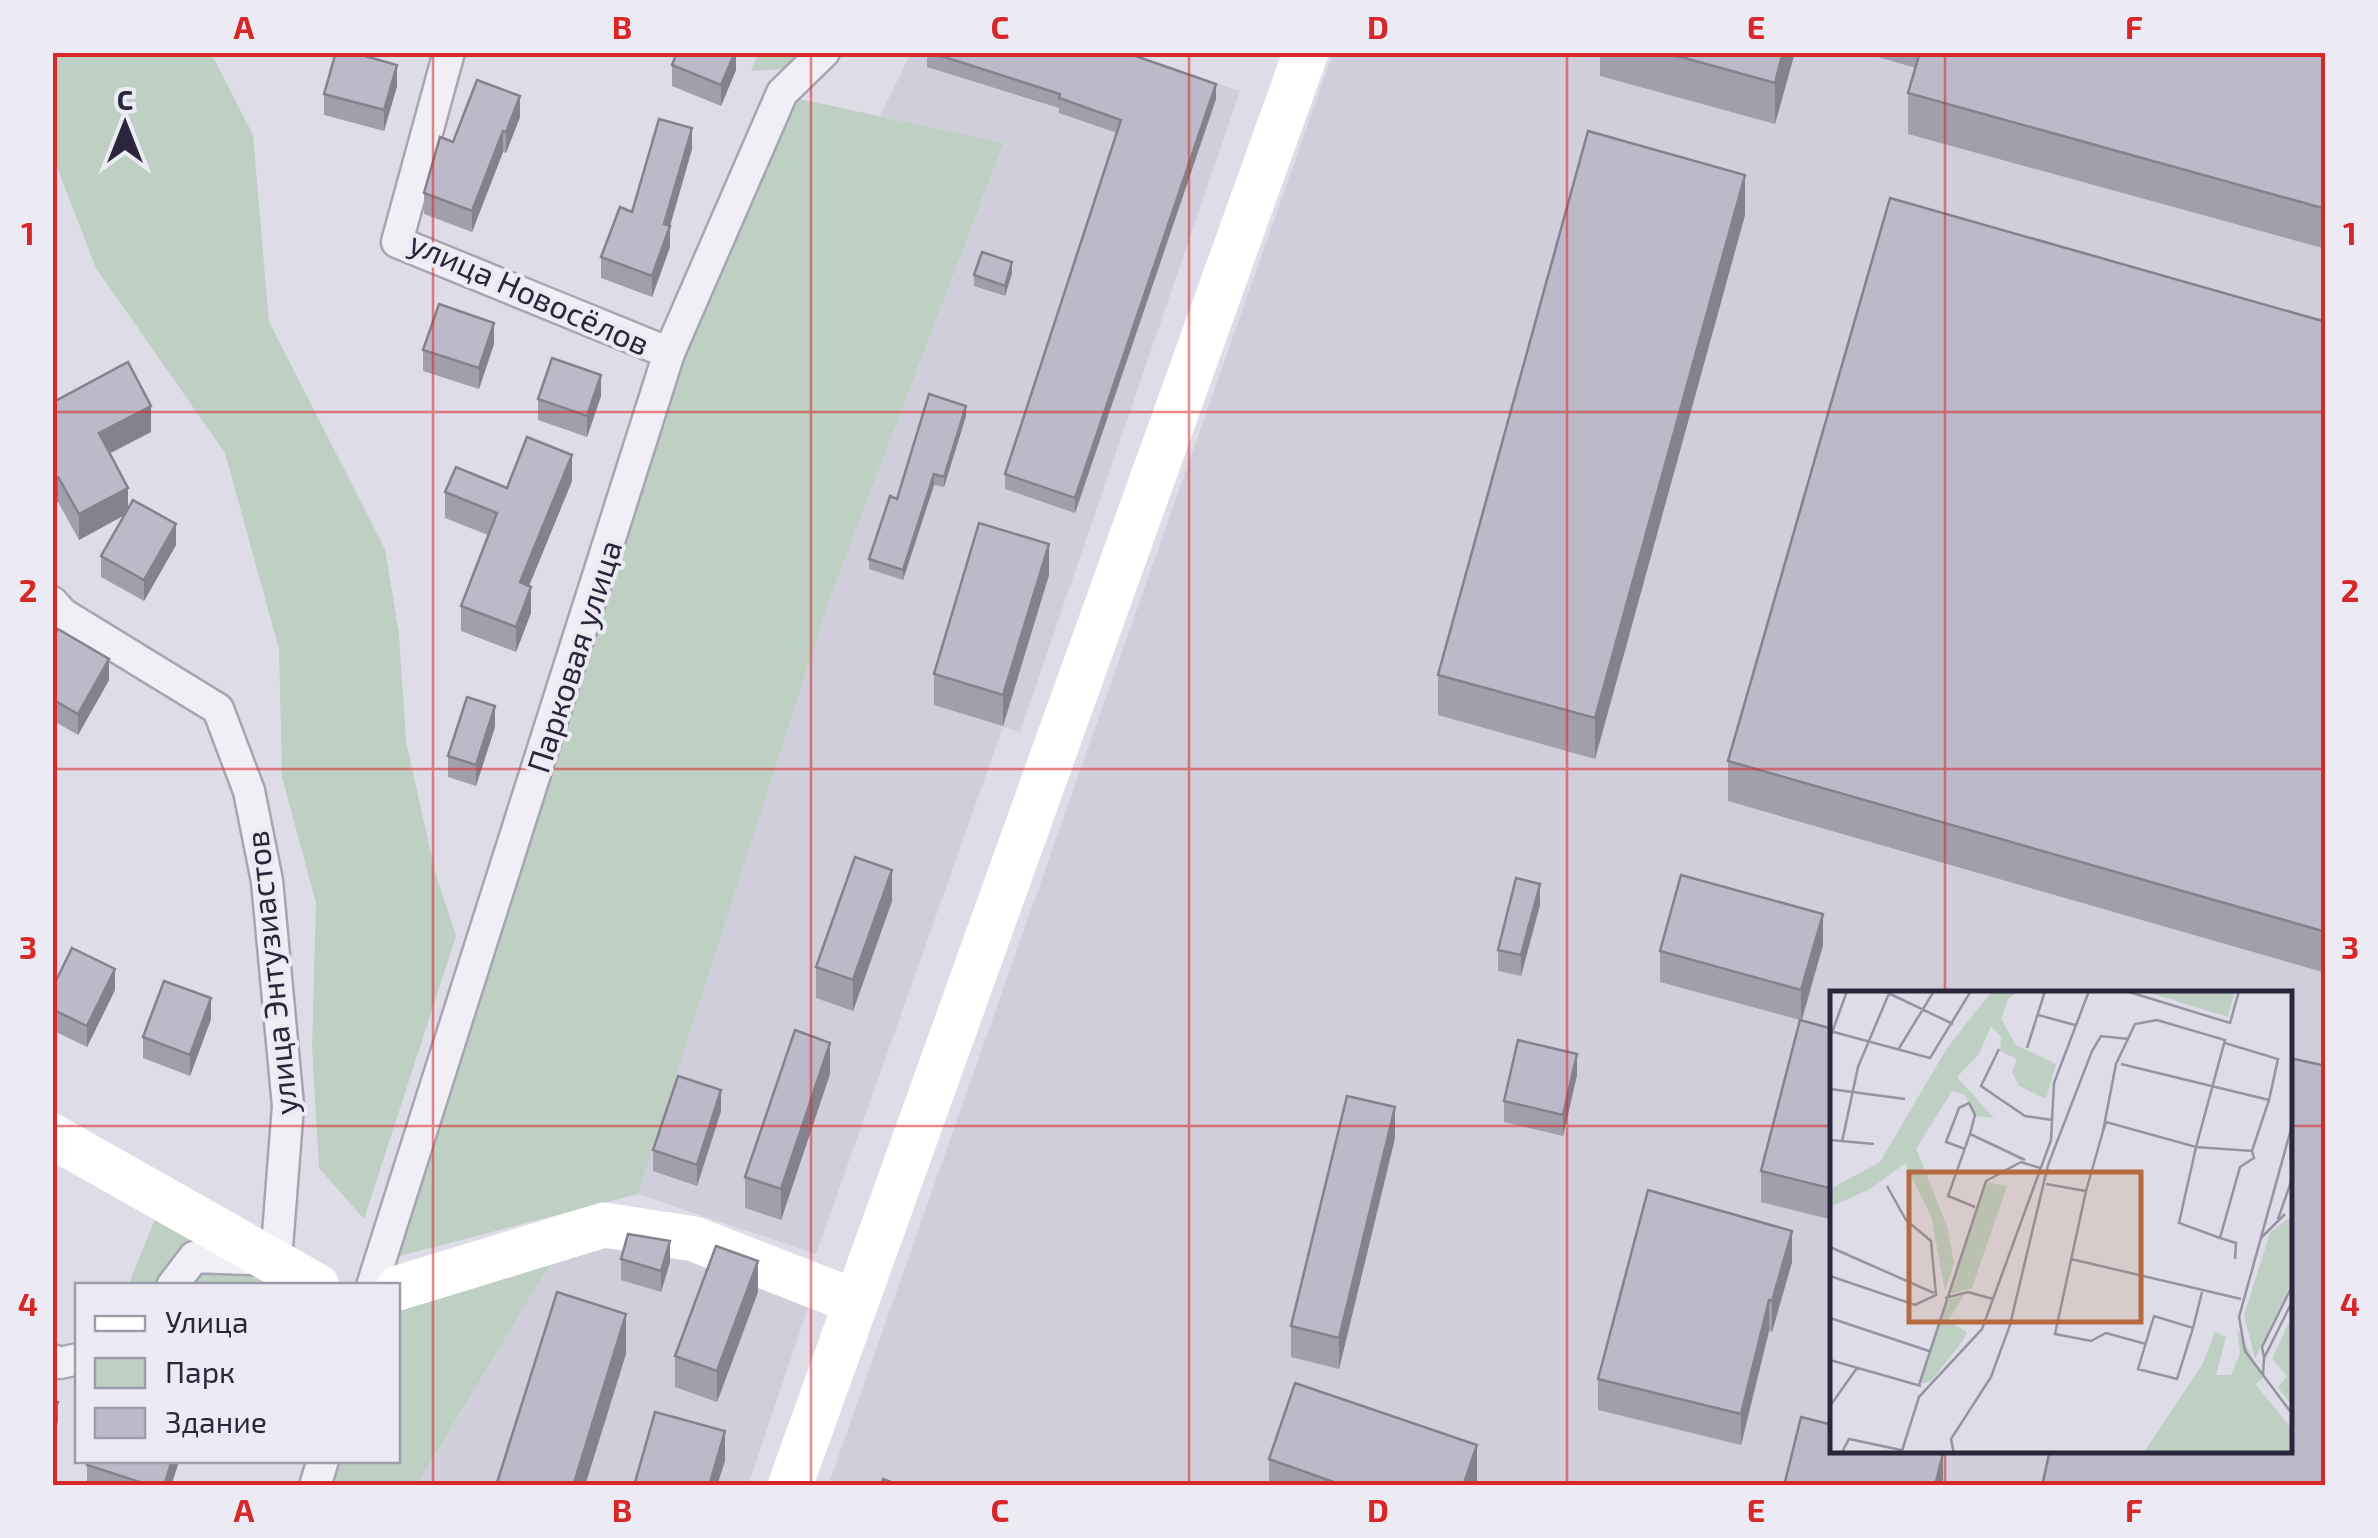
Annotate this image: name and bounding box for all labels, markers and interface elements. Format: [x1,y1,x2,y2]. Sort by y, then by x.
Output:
text: A [234,7,255,45]
text: B [612,7,632,45]
text: C [991,7,1009,45]
text: D [1367,7,1389,45]
text: E [1747,7,1765,45]
text: F [2125,7,2143,45]
north arrow [75,75,175,175]
text: С [117,82,133,116]
text: 1 [21,213,35,251]
text: 1 [2343,213,2357,251]
street label: улица Новосёлов [404,222,656,363]
street label: Парковая улица [517,535,629,777]
text: 2 [19,570,37,608]
text: 2 [2341,570,2359,608]
street label: улица Энтузиастов [236,829,305,1117]
text: 3 [19,927,37,965]
text: 3 [2341,927,2359,965]
inset map [1830,991,2293,1453]
legend [75,1283,400,1463]
text: 4 [18,1284,38,1322]
text: 4 [2340,1284,2360,1322]
text: Улица [165,1303,249,1339]
text: Парк [165,1353,235,1389]
text: Здание [165,1403,267,1439]
text: A [234,1490,255,1528]
text: B [612,1490,632,1528]
text: C [991,1490,1009,1528]
text: D [1367,1490,1389,1528]
text: E [1747,1490,1765,1528]
text: F [2125,1490,2143,1528]

